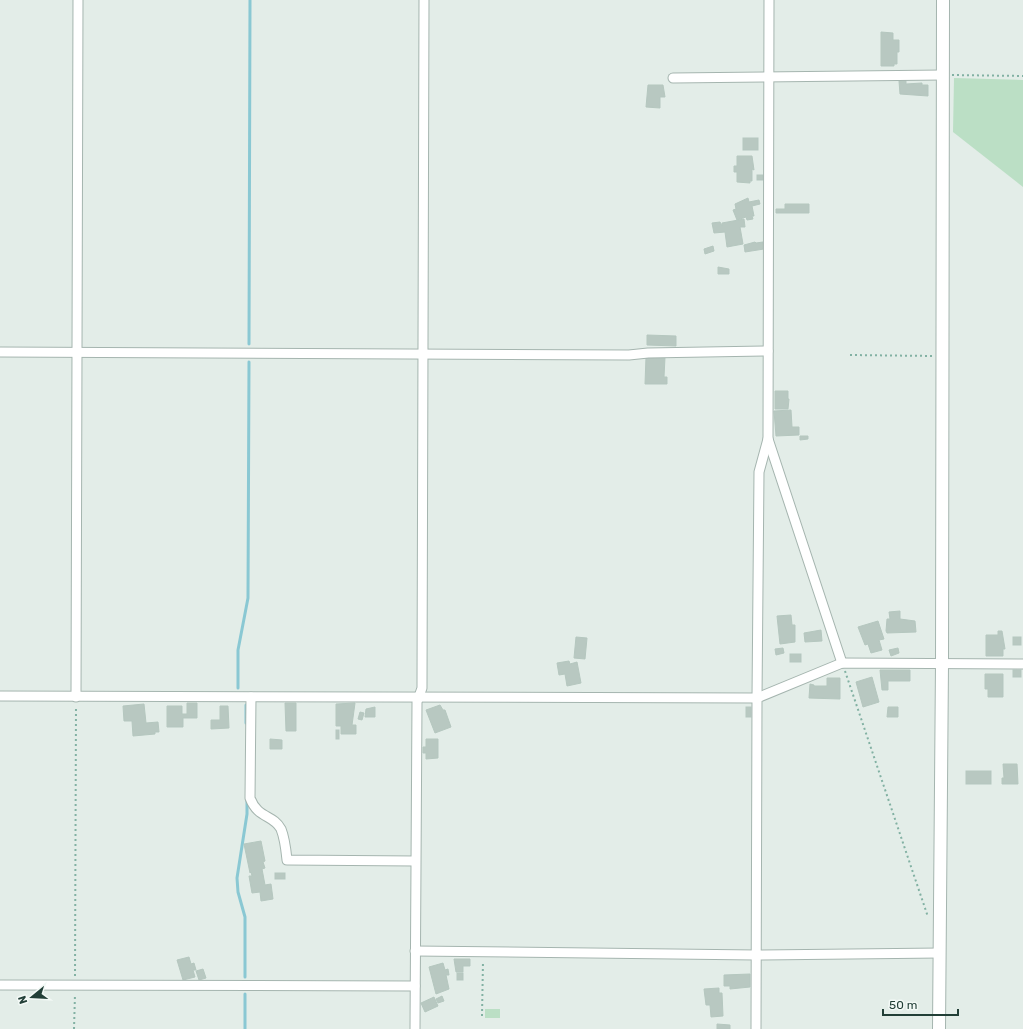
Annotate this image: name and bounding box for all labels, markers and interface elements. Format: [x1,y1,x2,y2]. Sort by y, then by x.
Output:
north arrow [12,977,52,1017]
scale bar [883,991,958,1017]
text: N [16,994,30,1006]
text: 50 m [889,998,917,1012]

